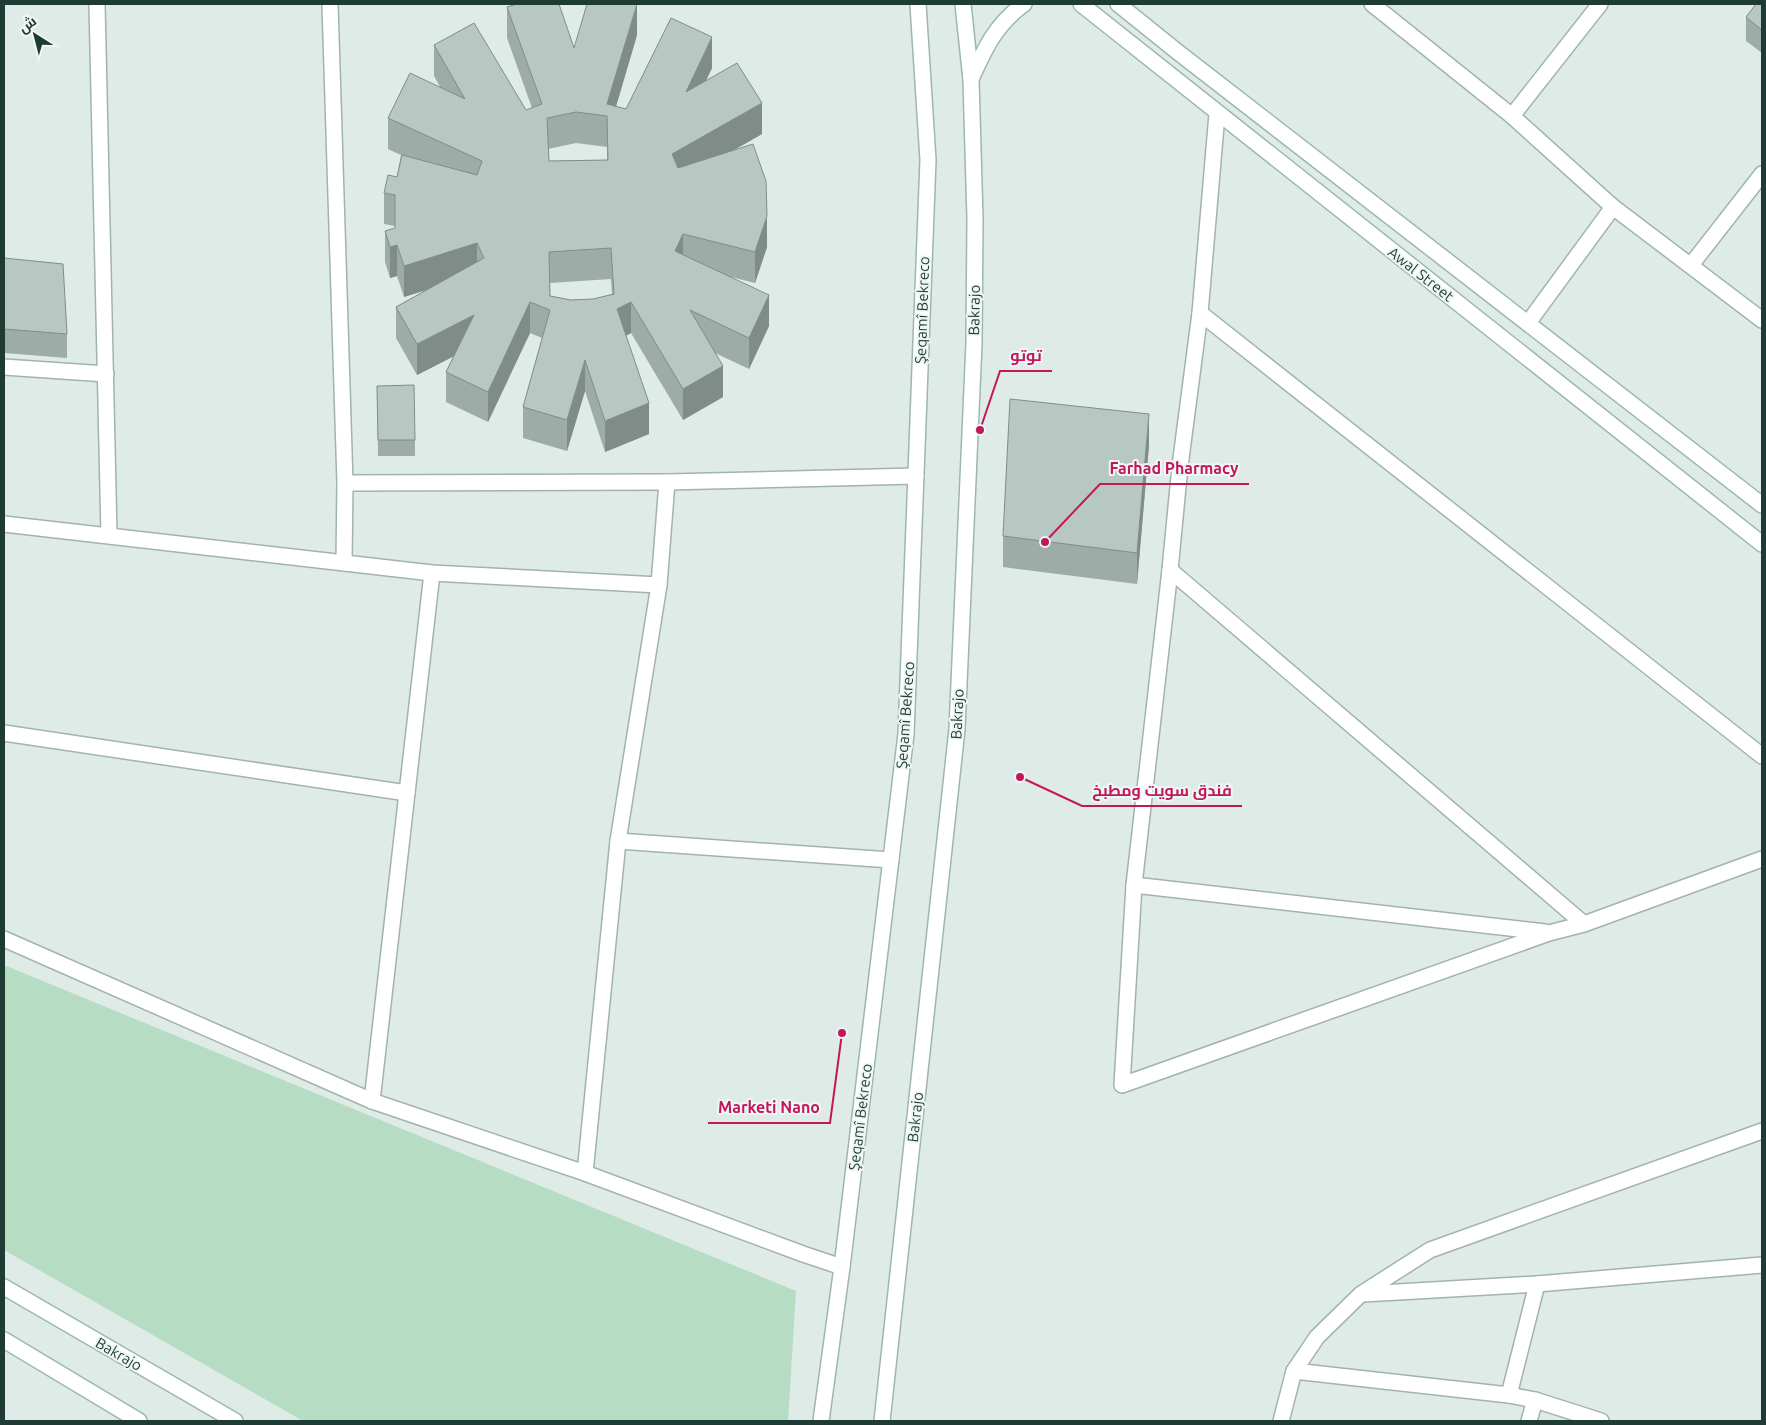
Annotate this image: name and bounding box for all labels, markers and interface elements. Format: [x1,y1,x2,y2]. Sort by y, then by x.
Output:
north arrow [10,10,60,60]
text: ش [15,13,40,37]
street label: Awal Street [1385,243,1457,305]
street label: Şeqamî Bekreco [912,256,932,364]
street label: Bakrajo [965,285,983,335]
callout: توتو [1000,340,1052,371]
text: توتو [1010,346,1043,365]
callout: Farhad Pharmacy [1100,453,1249,484]
text: Farhad Pharmacy [1110,459,1239,477]
street label: Şeqamî Bekreco [893,661,917,769]
street label: Bakrajo [947,688,967,740]
callout: فندق سويت ومطبخ [1082,775,1242,806]
text: فندق سويت ومطبخ [1092,781,1232,801]
street label: Şeqamî Bekreco [845,1063,875,1171]
street label: Bakrajo [904,1091,926,1143]
callout: Marketi Nano [708,1092,830,1123]
text: Marketi Nano [718,1098,820,1116]
street label: Bakrajo [93,1334,145,1374]

